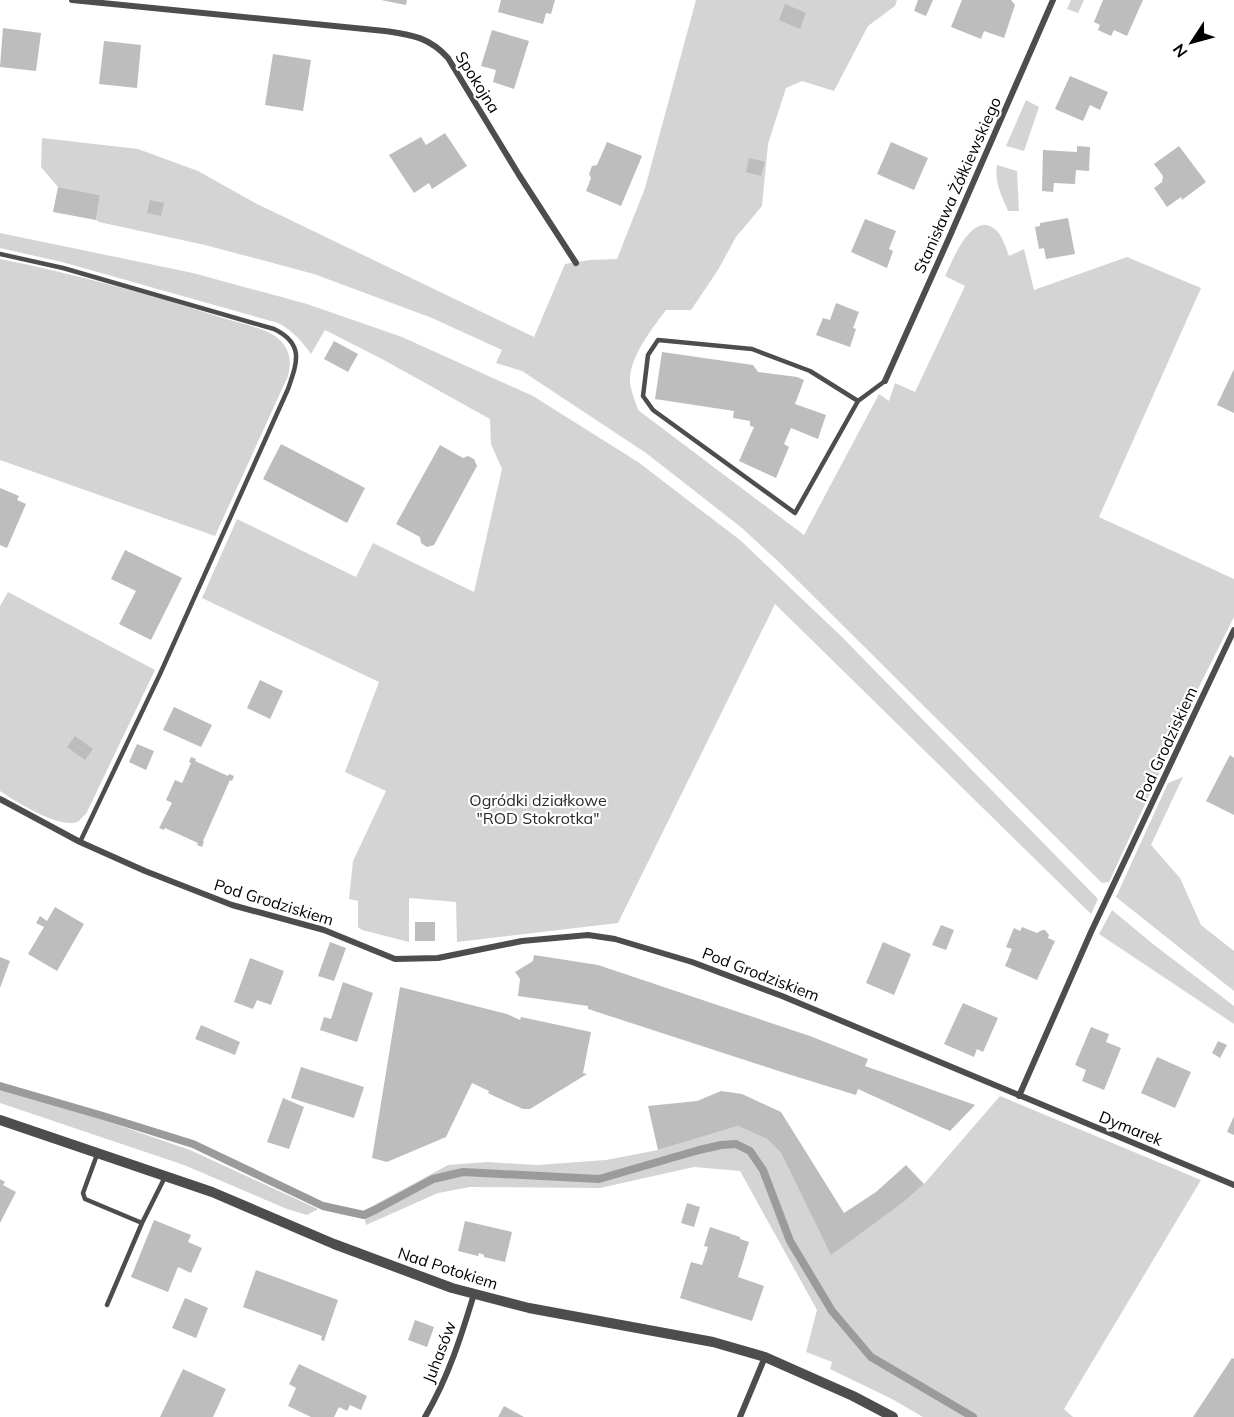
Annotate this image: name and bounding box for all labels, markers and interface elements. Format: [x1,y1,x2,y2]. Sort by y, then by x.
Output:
north arrow [1162,12,1222,72]
text: N [1168,40,1192,62]
street label: Spokojna [451,48,505,116]
street label: Stanisława Żółkiewskiego [909,94,1005,276]
street label: Pod Grodziskiem [1131,684,1201,804]
park label: Ogródki działkowe "ROD Stokrotka" [469,790,607,828]
street label: Pod Grodziskiem [212,874,336,930]
street label: Pod Grodziskiem [700,942,822,1006]
street label: Dymarek [1096,1106,1166,1150]
street label: Nad Potokiem [395,1242,501,1294]
street label: Juhasów [418,1318,460,1386]

